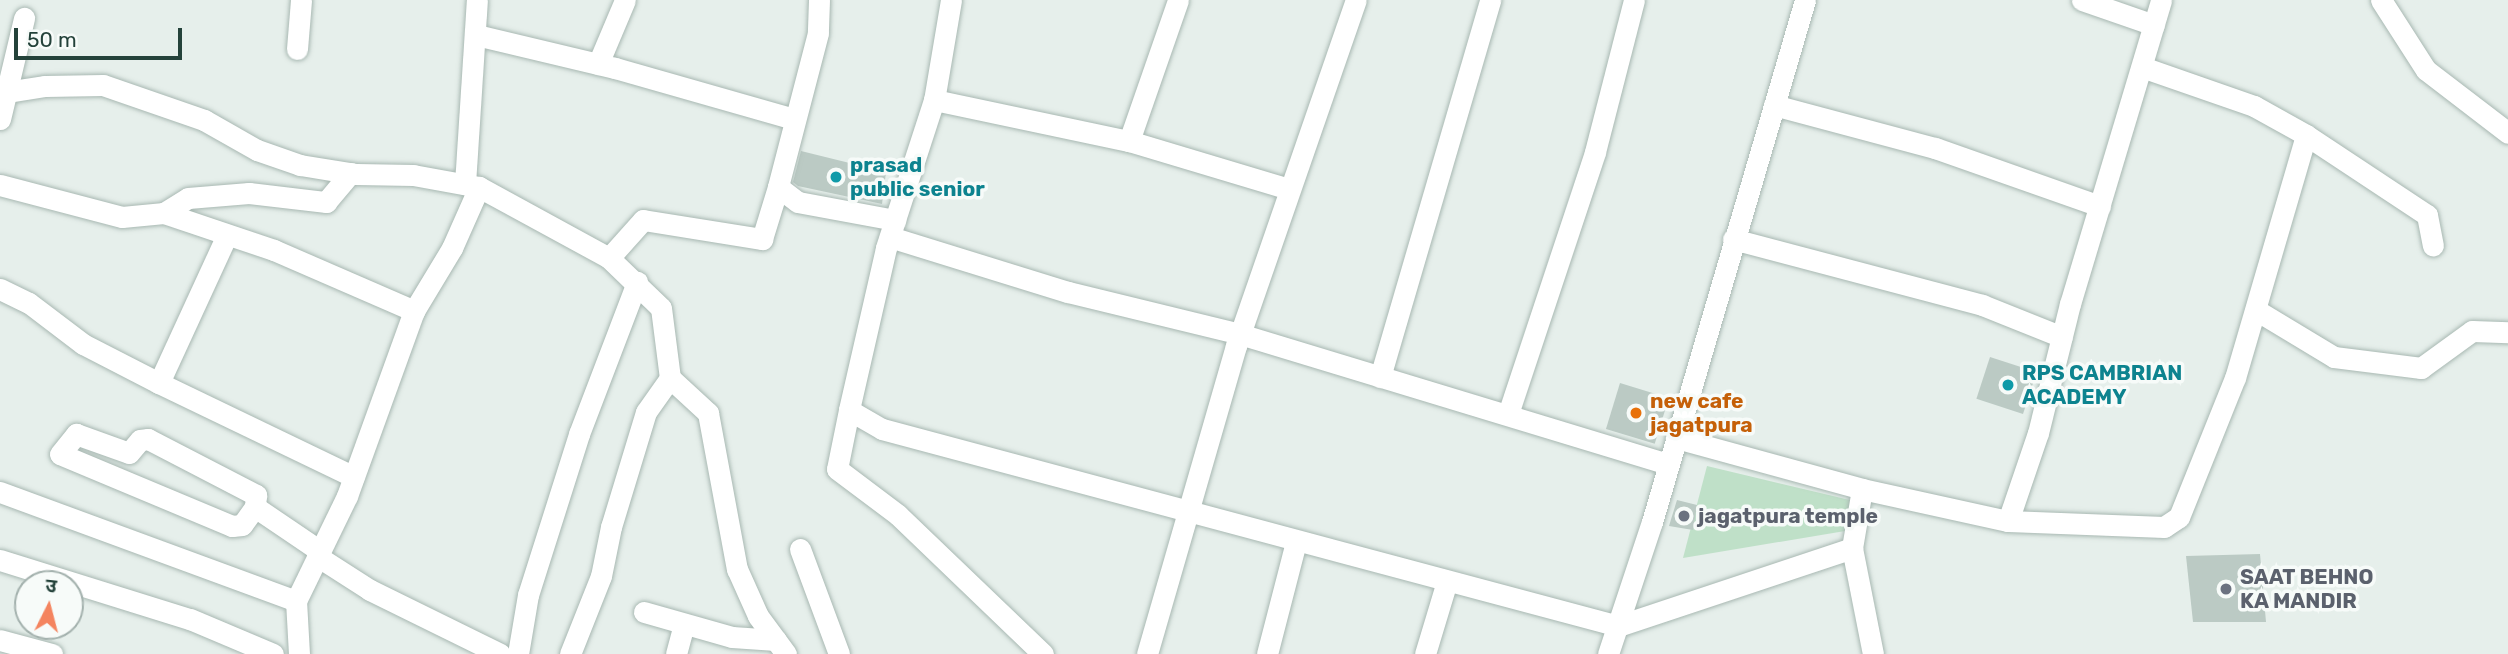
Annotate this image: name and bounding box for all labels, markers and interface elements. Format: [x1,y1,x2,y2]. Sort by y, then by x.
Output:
scale bar [18,14,186,58]
text: 50 m [27,27,77,52]
place label: prasad public senior [850,152,985,202]
marker: prasad public senior [828,169,844,185]
place label: RPS CAMBRIAN ACADEMY [2022,360,2182,410]
marker: RPS CAMBRIAN ACADEMY [2000,377,2016,393]
place label: new cafe jagatpura [1650,388,1753,438]
marker: new cafe jagatpura [1628,405,1644,421]
place label: jagatpura temple [1698,503,1878,529]
marker: jagatpura temple [1676,508,1692,524]
place label: SAAT BEHNO KA MANDIR [2240,564,2374,614]
north arrow [14,570,84,640]
text: उ [44,574,58,598]
marker: SAAT BEHNO KA MANDIR [2218,581,2234,597]

